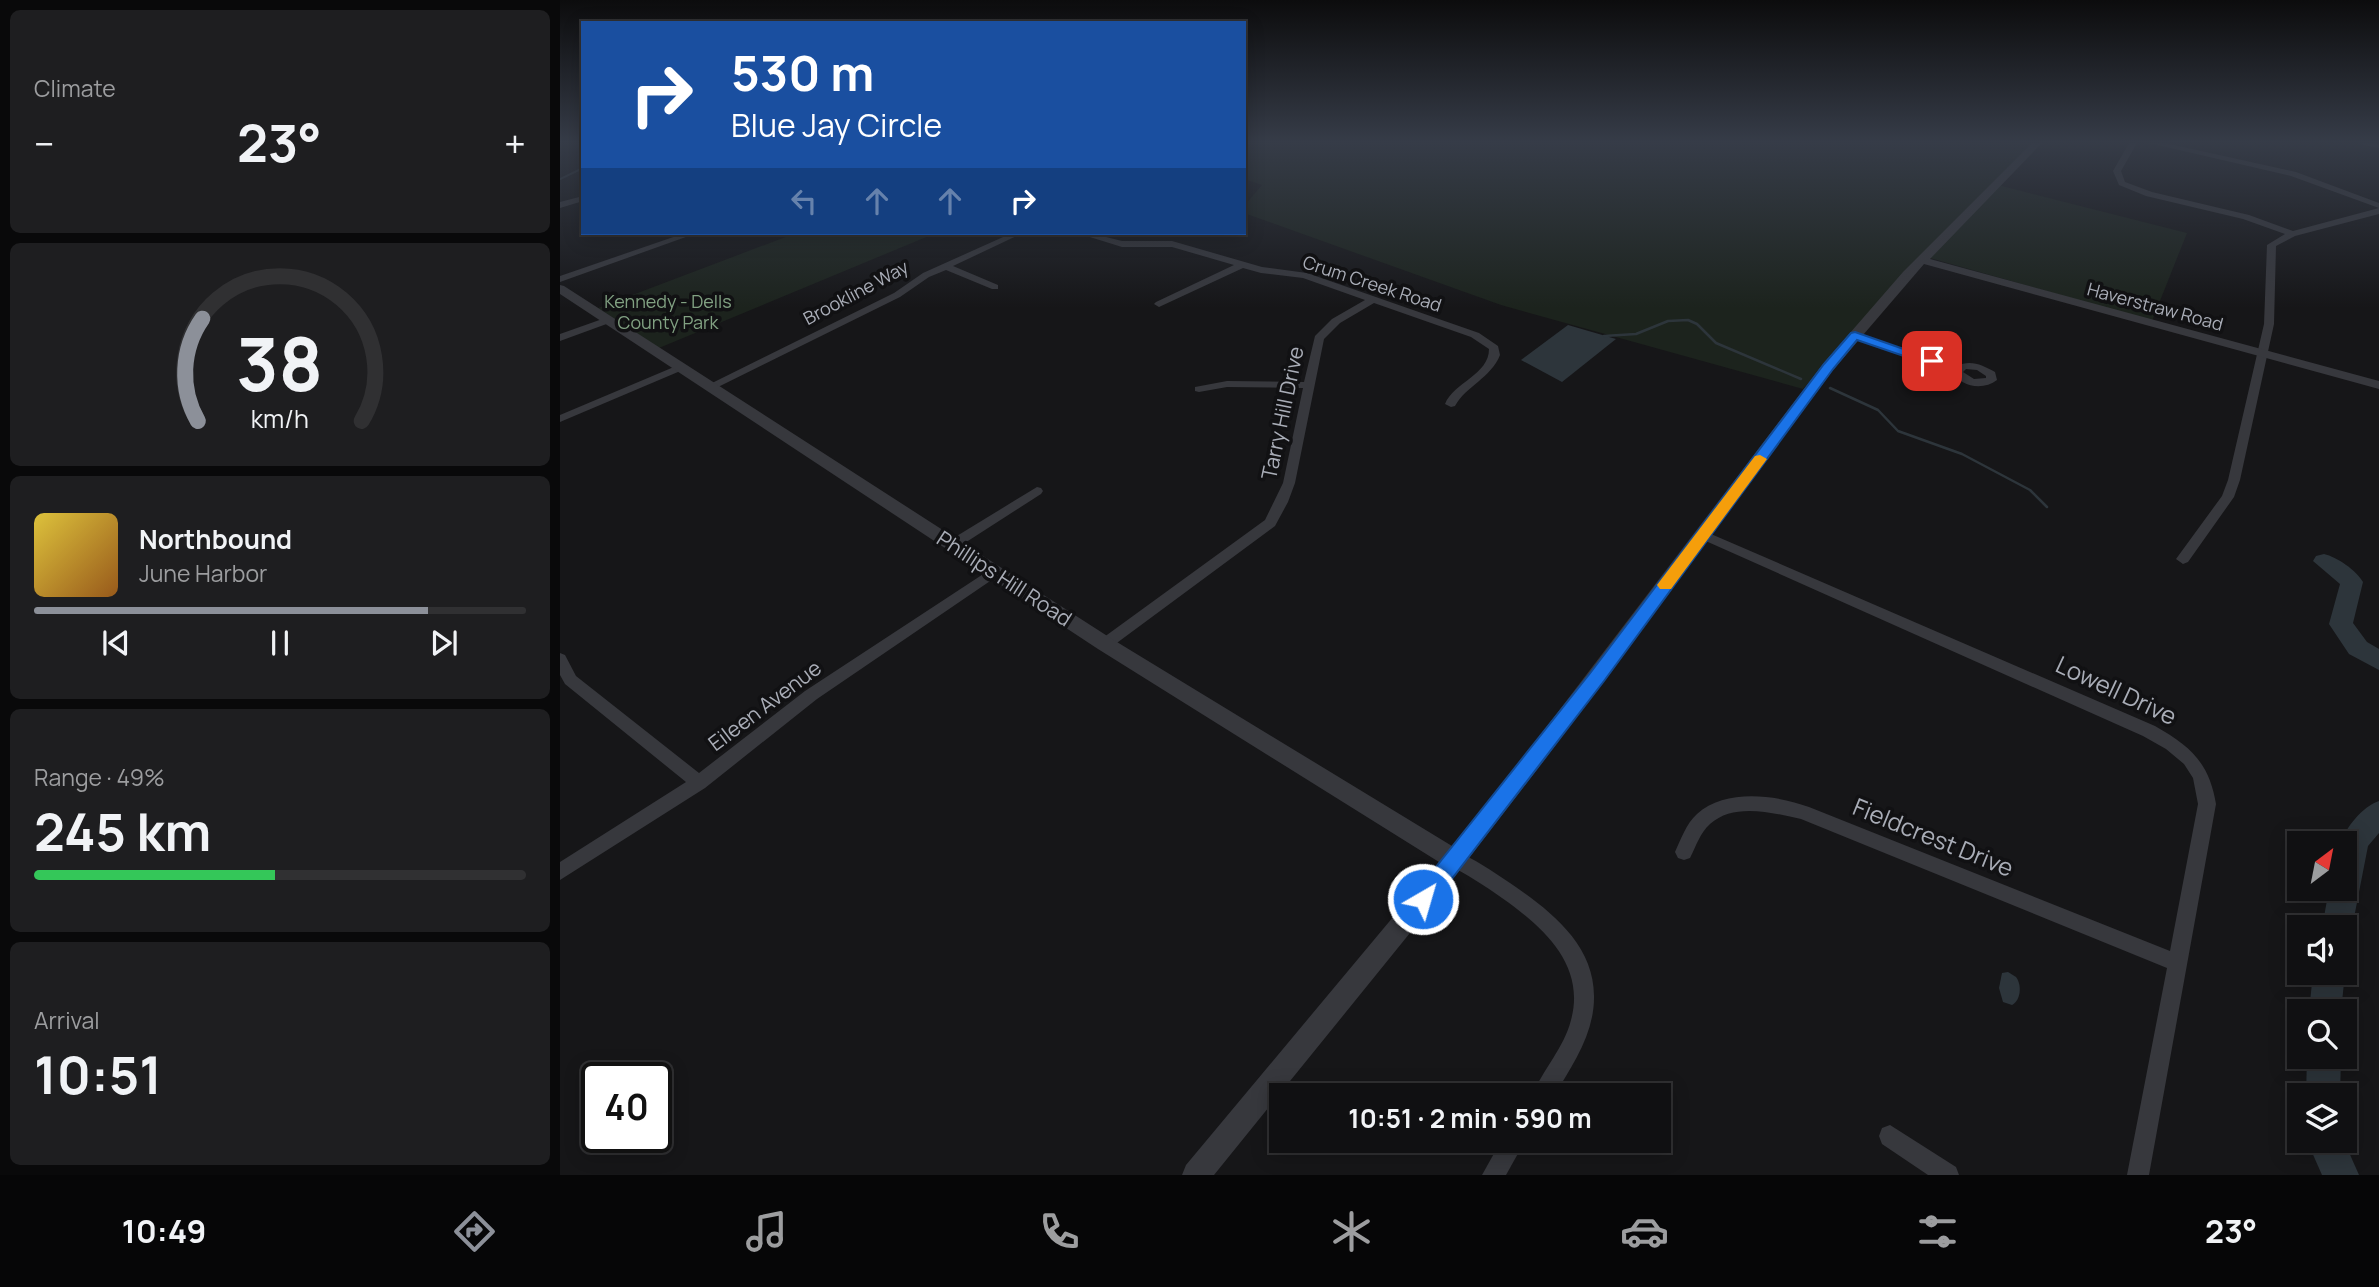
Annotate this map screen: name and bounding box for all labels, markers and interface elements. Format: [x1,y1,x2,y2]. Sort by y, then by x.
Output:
text: 530 m [731,39,874,106]
icon: right [616,49,707,140]
text: Climate [34,72,116,104]
text: Blue Jay Circle [731,103,942,147]
text: 23° [237,107,322,178]
text: − [34,117,55,169]
text: + [504,117,526,169]
icon: left [785,182,823,220]
icon: ahead [858,182,896,220]
icon: ahead [931,182,969,220]
icon: right [1004,182,1042,220]
street label: Crum Creek Road [1300,249,1445,317]
street label: Brookline Way [799,254,913,330]
street label: Haverstraw Road [2085,276,2226,336]
park label: Kennedy - Dells County Park [604,289,732,334]
text: 38 [237,313,323,413]
pin [1902,331,1962,391]
icon: arrive [1913,342,1951,380]
street label: Tarry Hill Drive [1254,344,1310,482]
text: km/h [251,400,309,435]
text: Northbound [139,521,292,557]
street label: Phillips Hill Road [932,524,1077,632]
text: June Harbor [139,557,267,589]
icon: previous [97,624,135,662]
icon: pause [261,624,299,662]
icon: next [425,624,463,662]
street label: Lowell Drive [2051,647,2183,732]
street label: Eileen Avenue [702,654,827,757]
text: Range · 49% [34,761,165,793]
street label: Fieldcrest Drive [1848,789,2019,884]
text: 245 km [34,796,211,867]
north arrow [2287,831,2357,901]
map controls [2287,831,2357,1153]
position arrow [1386,862,1460,936]
button: sound [2287,915,2357,985]
button: search [2287,999,2357,1069]
text: Arrival [34,1004,100,1036]
text: 10:51 [34,1039,162,1110]
speed limit sign: 40 [581,1062,672,1153]
button: layers [2287,1083,2357,1153]
text: 10:51 · 2 min · 590 m [1348,1100,1592,1136]
icon: directions [450,1207,499,1256]
icon: music [742,1207,791,1256]
icon: phone [1035,1207,1084,1256]
icon: climate [1327,1207,1376,1256]
icon: car [1620,1207,1669,1256]
icon: filters [1913,1207,1962,1256]
text: 10:49 [122,1209,206,1253]
text: 23° [2205,1209,2257,1253]

